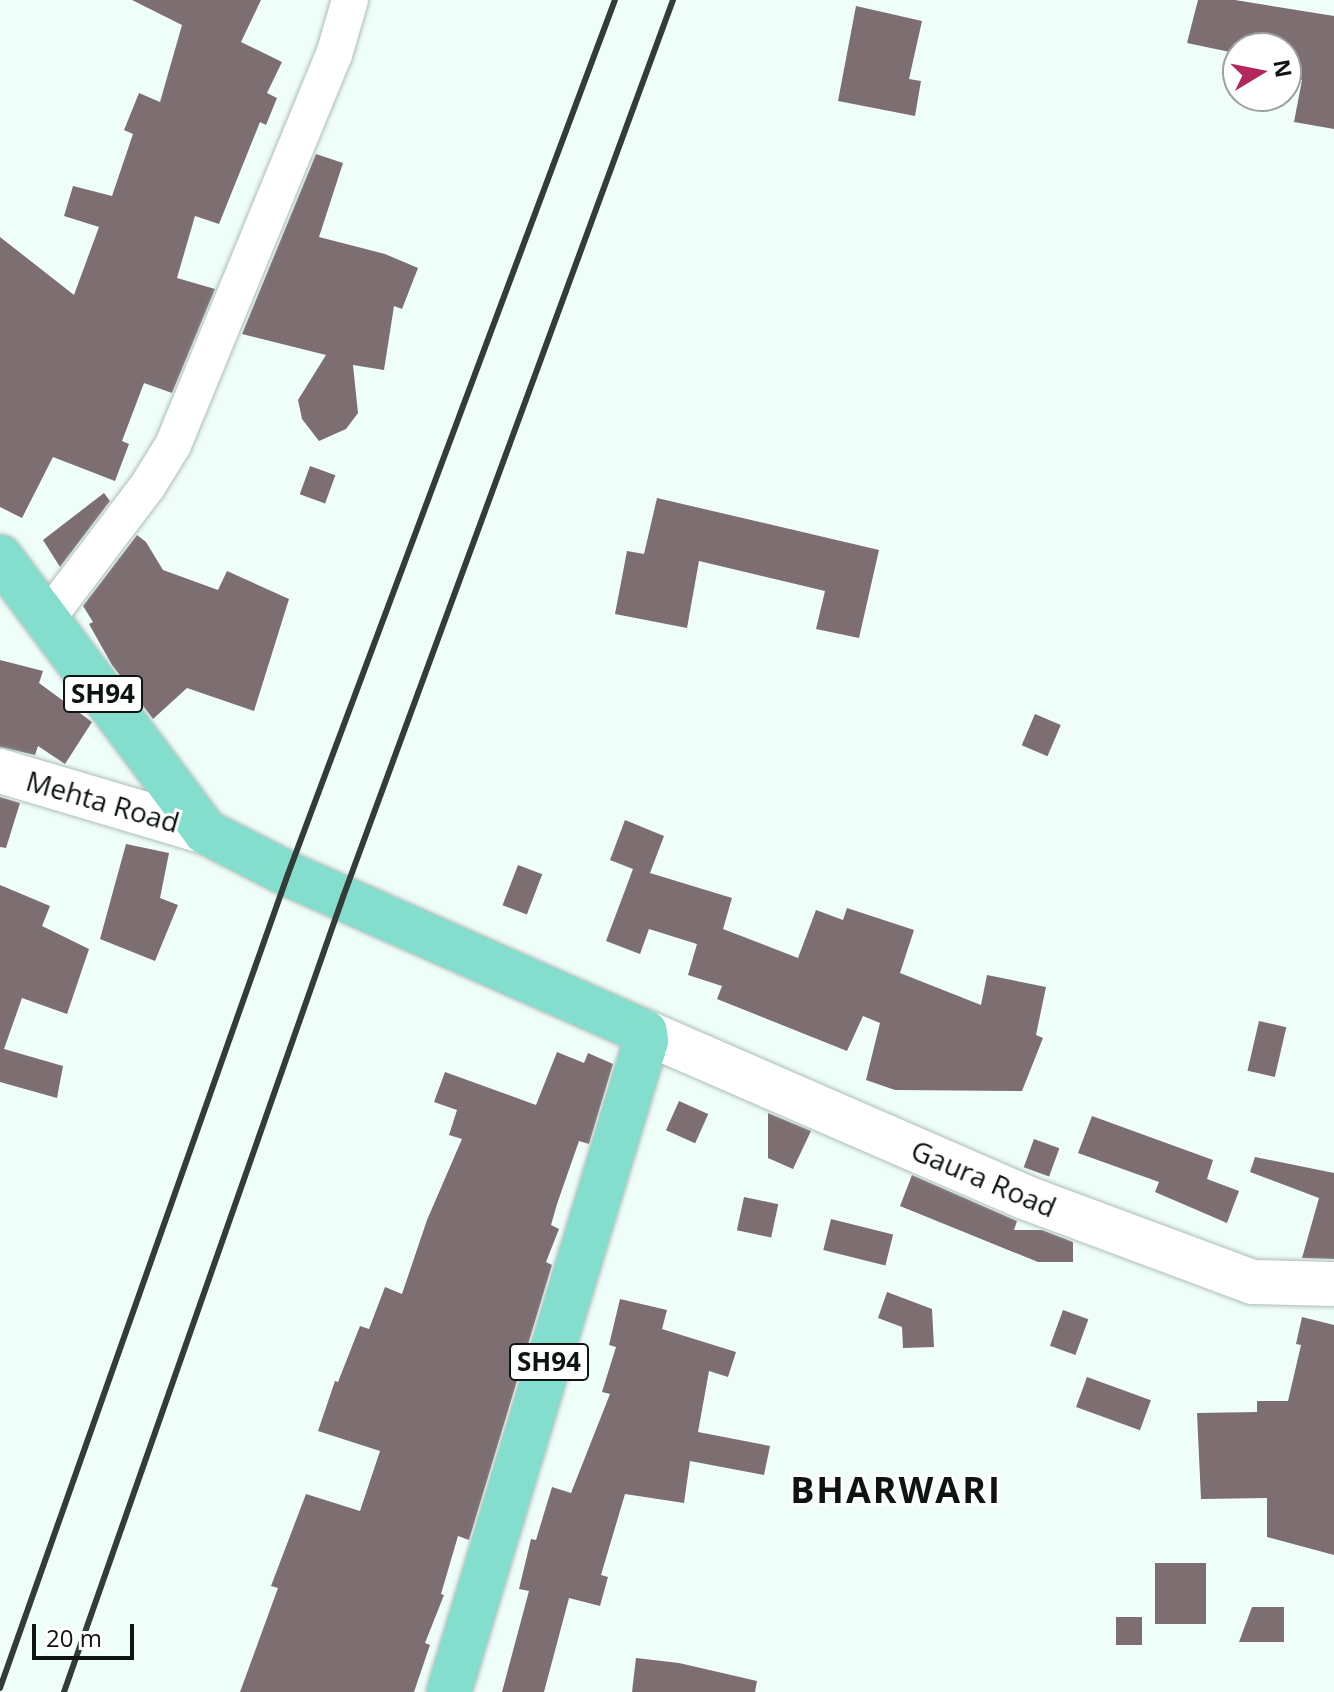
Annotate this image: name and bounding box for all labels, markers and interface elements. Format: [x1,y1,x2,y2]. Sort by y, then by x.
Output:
north arrow [1222,32,1302,112]
text: N [1267,57,1300,80]
road number: SH94 [63,672,143,716]
street label: Mehta Road [23,763,183,839]
street label: Gaura Road [906,1132,1062,1224]
road number: SH94 [509,1340,589,1384]
district label: BHARWARI [790,1468,1002,1512]
scale bar [36,1608,138,1658]
text: 20 m [46,1621,102,1654]

